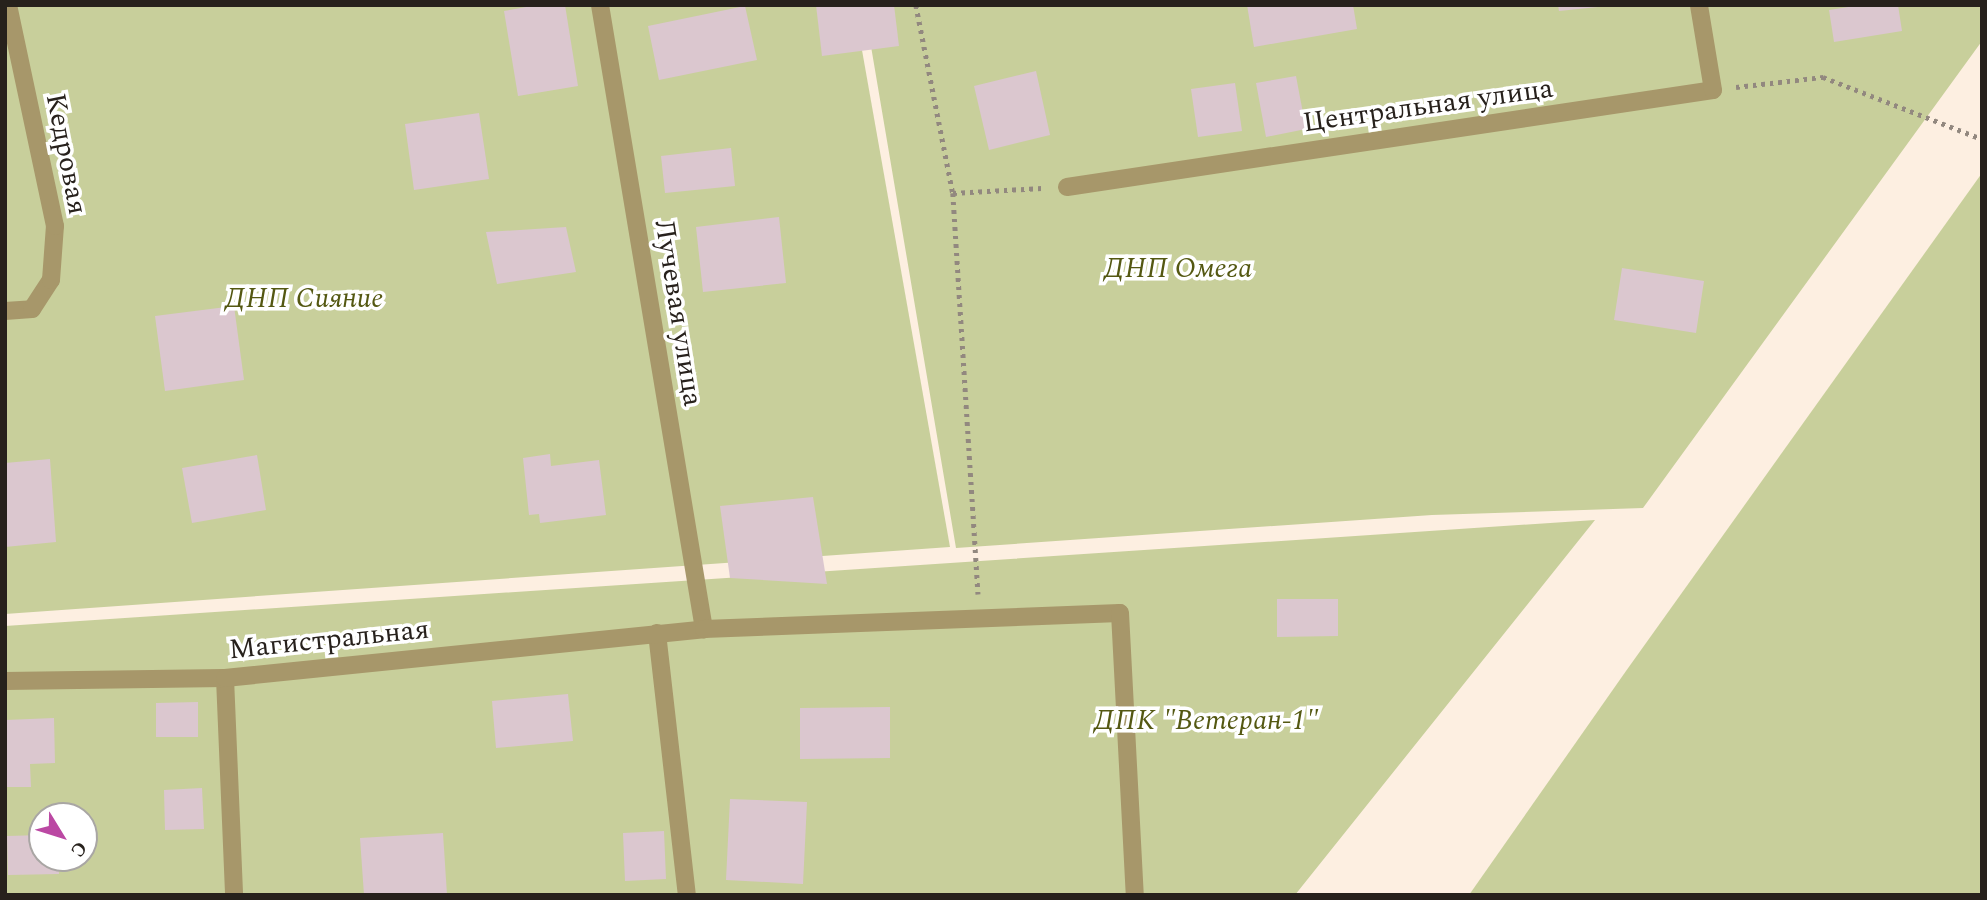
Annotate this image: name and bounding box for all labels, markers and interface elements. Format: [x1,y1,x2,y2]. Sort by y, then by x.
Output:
street label: Центральная улица [1301,72,1555,140]
street label: Кедровая [38,91,94,217]
street label: Лучевая улица [647,217,709,409]
park label: ДНП Омега [1104,252,1252,286]
park label: ДНП Сияние [225,282,383,316]
street label: Магистральная [227,613,431,667]
park label: ДПК "Ветеран-1" [1094,704,1318,738]
north arrow [28,802,98,872]
text: С [63,835,94,863]

